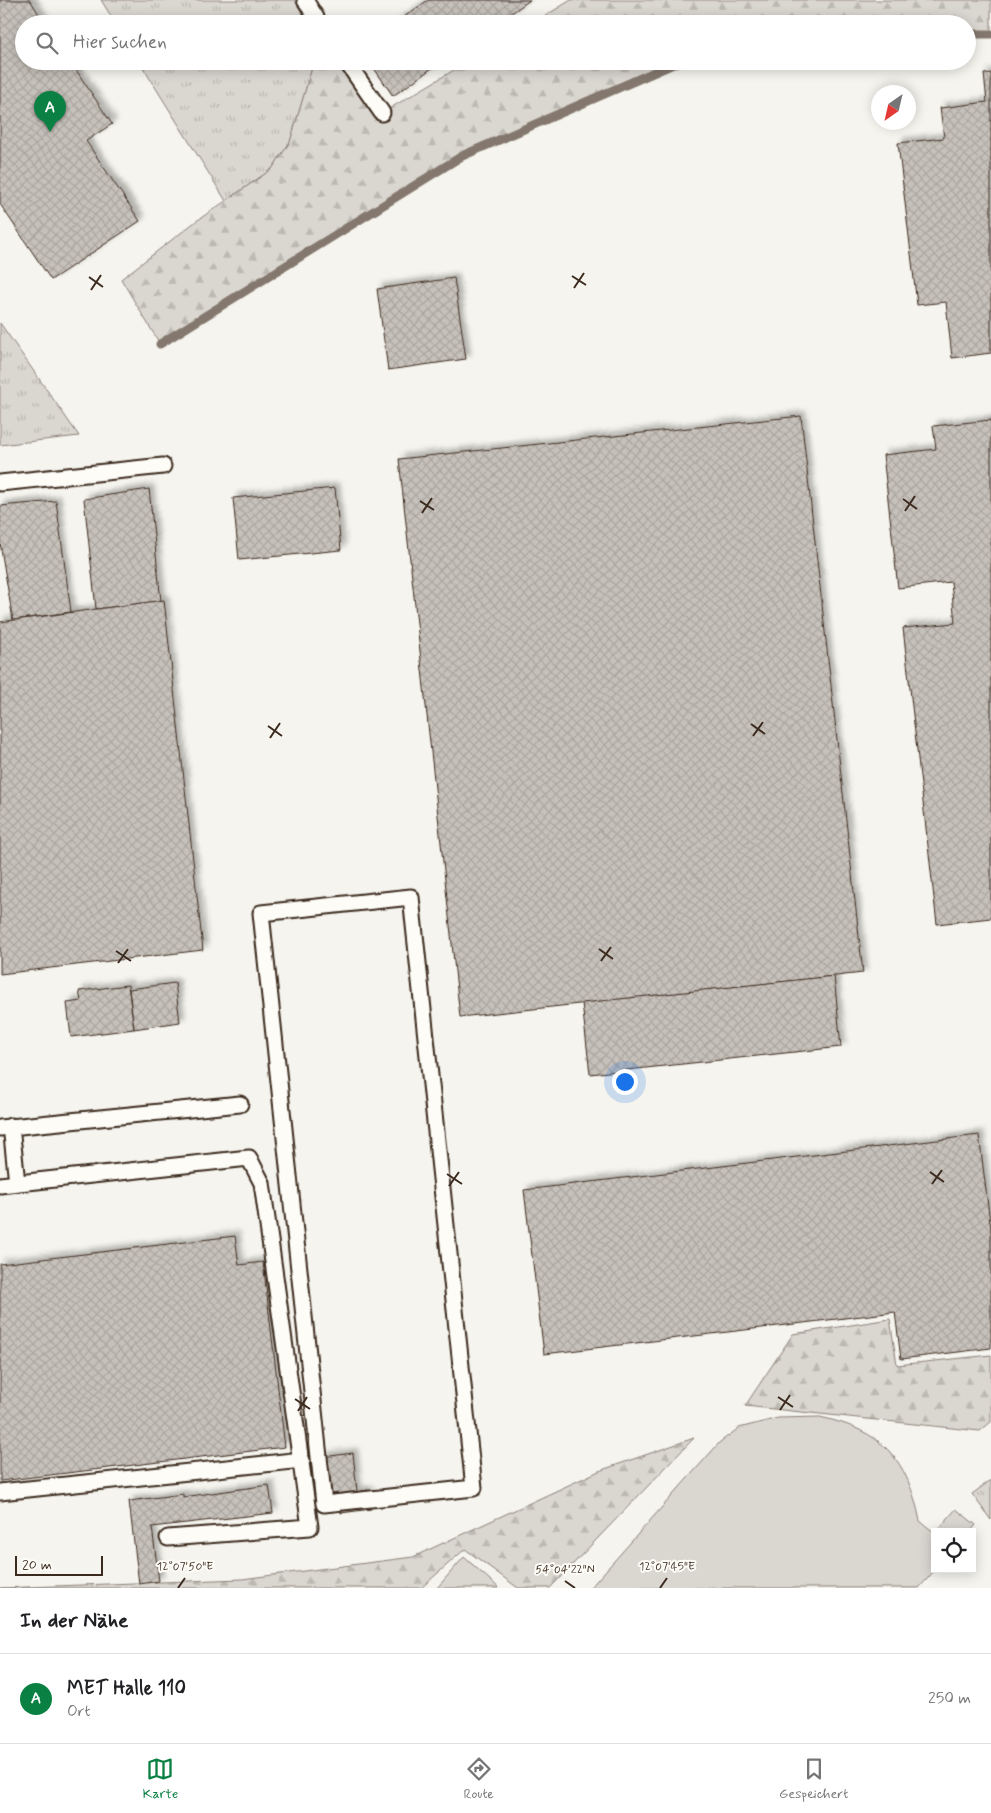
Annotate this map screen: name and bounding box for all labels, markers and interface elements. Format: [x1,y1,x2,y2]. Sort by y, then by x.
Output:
search box [15,15,976,70]
icon: search [33,29,61,57]
text: Hier suchen [73,30,167,55]
north arrow [871,85,916,130]
pin: A [34,91,66,132]
your location [612,1069,638,1095]
map controls [931,1528,976,1573]
button: locate [931,1528,976,1573]
scale bar [15,1553,102,1576]
text: 20 m [22,1556,52,1574]
text: 12°07'50"E [157,1559,213,1575]
text: 12°07'45"E [639,1559,695,1575]
text: 54°04'22"N [535,1562,595,1578]
text: In der Nähe [20,1607,128,1635]
text: MET Halle 110 [67,1676,186,1701]
text: A [31,1688,41,1709]
text: 250 m [928,1688,971,1709]
text: Ort [67,1701,91,1722]
tab: Karte [143,1755,178,1803]
tab: Route [463,1755,494,1803]
tab: Gespeichert [779,1755,848,1803]

